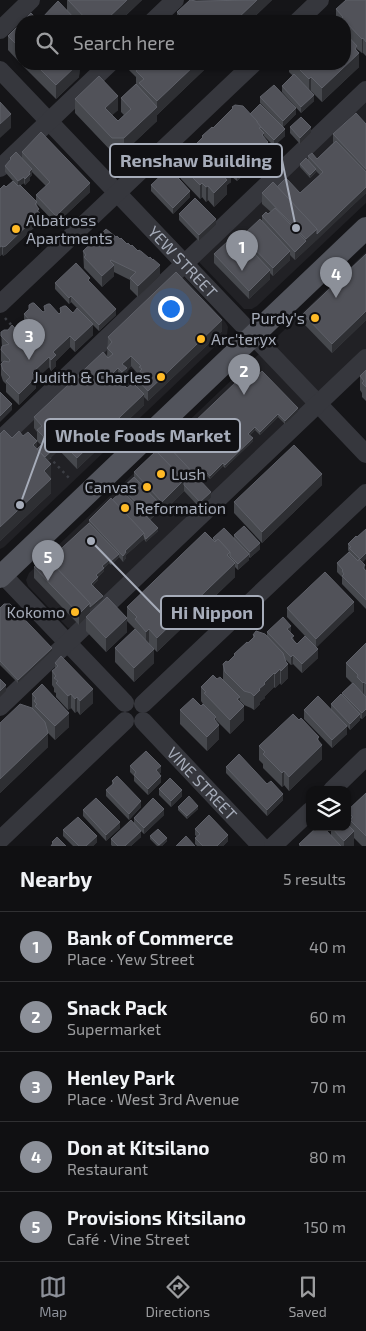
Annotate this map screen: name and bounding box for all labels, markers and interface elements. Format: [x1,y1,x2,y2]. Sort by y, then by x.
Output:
search box [15,15,351,70]
icon: search [33,29,61,57]
text: Search here [73,31,175,54]
callout: Renshaw Building [110,144,282,177]
text: Renshaw Building [120,149,273,171]
place label: Albatross Apartments [26,210,113,247]
street label: YEW STREET [145,222,222,301]
marker: Albatross Apartments [10,223,22,235]
pin: 1 [226,230,258,271]
pin: 4 [320,257,352,298]
your location [158,296,184,322]
place label: Purdy's [251,308,305,327]
marker: Purdy's [309,312,321,324]
pin: 3 [13,319,45,360]
place label: Arc'teryx [211,329,277,348]
marker: Arc'teryx [195,333,207,345]
pin: 2 [228,354,260,395]
place label: Judith & Charles [33,367,151,386]
marker: Judith & Charles [155,371,167,383]
callout: Whole Foods Market [45,419,240,452]
text: Whole Foods Market [55,424,232,446]
place label: Lush [171,464,206,483]
marker: Lush [155,468,167,480]
place label: Canvas [84,477,137,496]
marker: Canvas [141,481,153,493]
place label: Reformation [135,498,226,517]
marker: Reformation [119,502,131,514]
pin: 5 [32,540,64,581]
callout: Hi Nippon [161,596,263,629]
text: Hi Nippon [171,601,253,623]
place label: Kokomo [7,602,65,621]
marker: Kokomo [69,606,81,618]
street label: VINE STREET [164,743,241,824]
map controls [306,786,351,831]
button: layers [306,786,351,831]
text: Nearby [20,866,92,891]
text: 5 results [283,869,346,888]
text: Bank of Commerce [67,926,233,949]
text: 1 [33,937,39,956]
text: 40 m [309,937,346,956]
text: Place · Yew Street [67,949,194,968]
text: Snack Pack [67,996,167,1019]
text: 2 [31,1007,41,1026]
text: 60 m [310,1007,346,1026]
text: Supermarket [67,1019,161,1038]
text: Henley Park [67,1066,175,1089]
text: 3 [31,1077,41,1096]
text: 70 m [311,1077,346,1096]
text: Place · West 3rd Avenue [67,1089,239,1108]
text: Don at Kitsilano [67,1136,210,1159]
text: 4 [31,1147,41,1166]
text: 80 m [309,1147,346,1166]
text: Restaurant [67,1159,148,1178]
text: Provisions Kitsilano [67,1206,246,1229]
text: 5 [32,1217,40,1236]
text: 150 m [304,1217,346,1236]
text: Café · Vine Street [67,1229,190,1248]
tab: Map [39,1273,67,1320]
tab: Directions [146,1273,210,1320]
tab: Saved [288,1273,327,1320]

